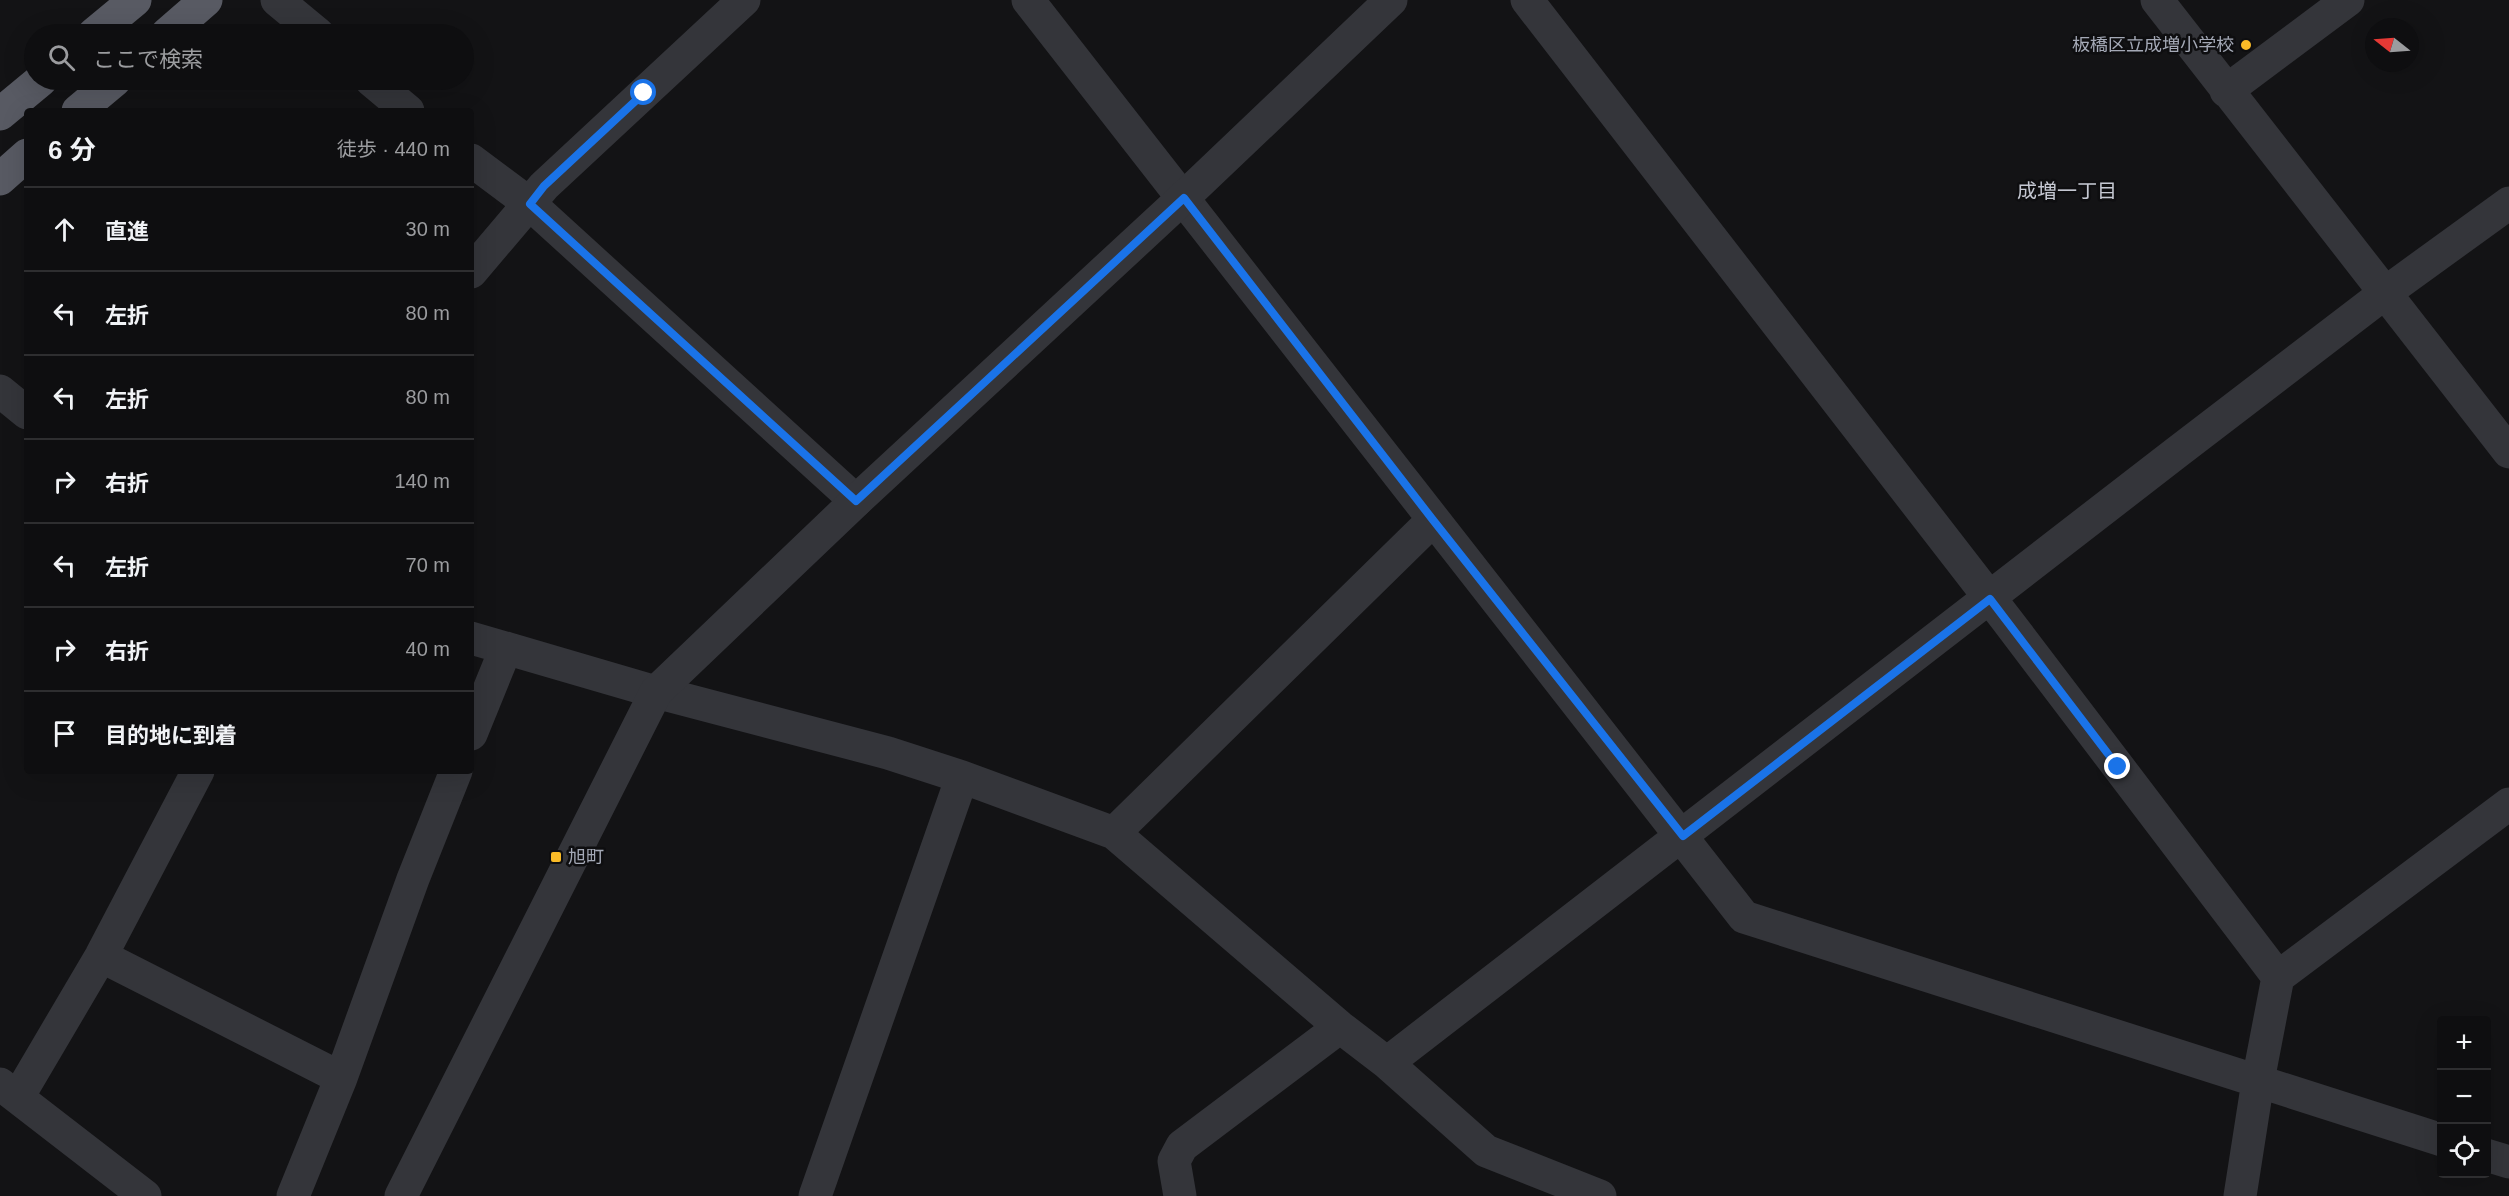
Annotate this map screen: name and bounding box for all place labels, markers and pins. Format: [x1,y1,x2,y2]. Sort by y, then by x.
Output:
place label: 板橋区立成増小学校 [2072,35,2234,55]
marker: 板橋区立成増小学校 [2239,38,2253,52]
place label: 旭町 [568,847,604,867]
marker: 旭町 [549,850,563,864]

